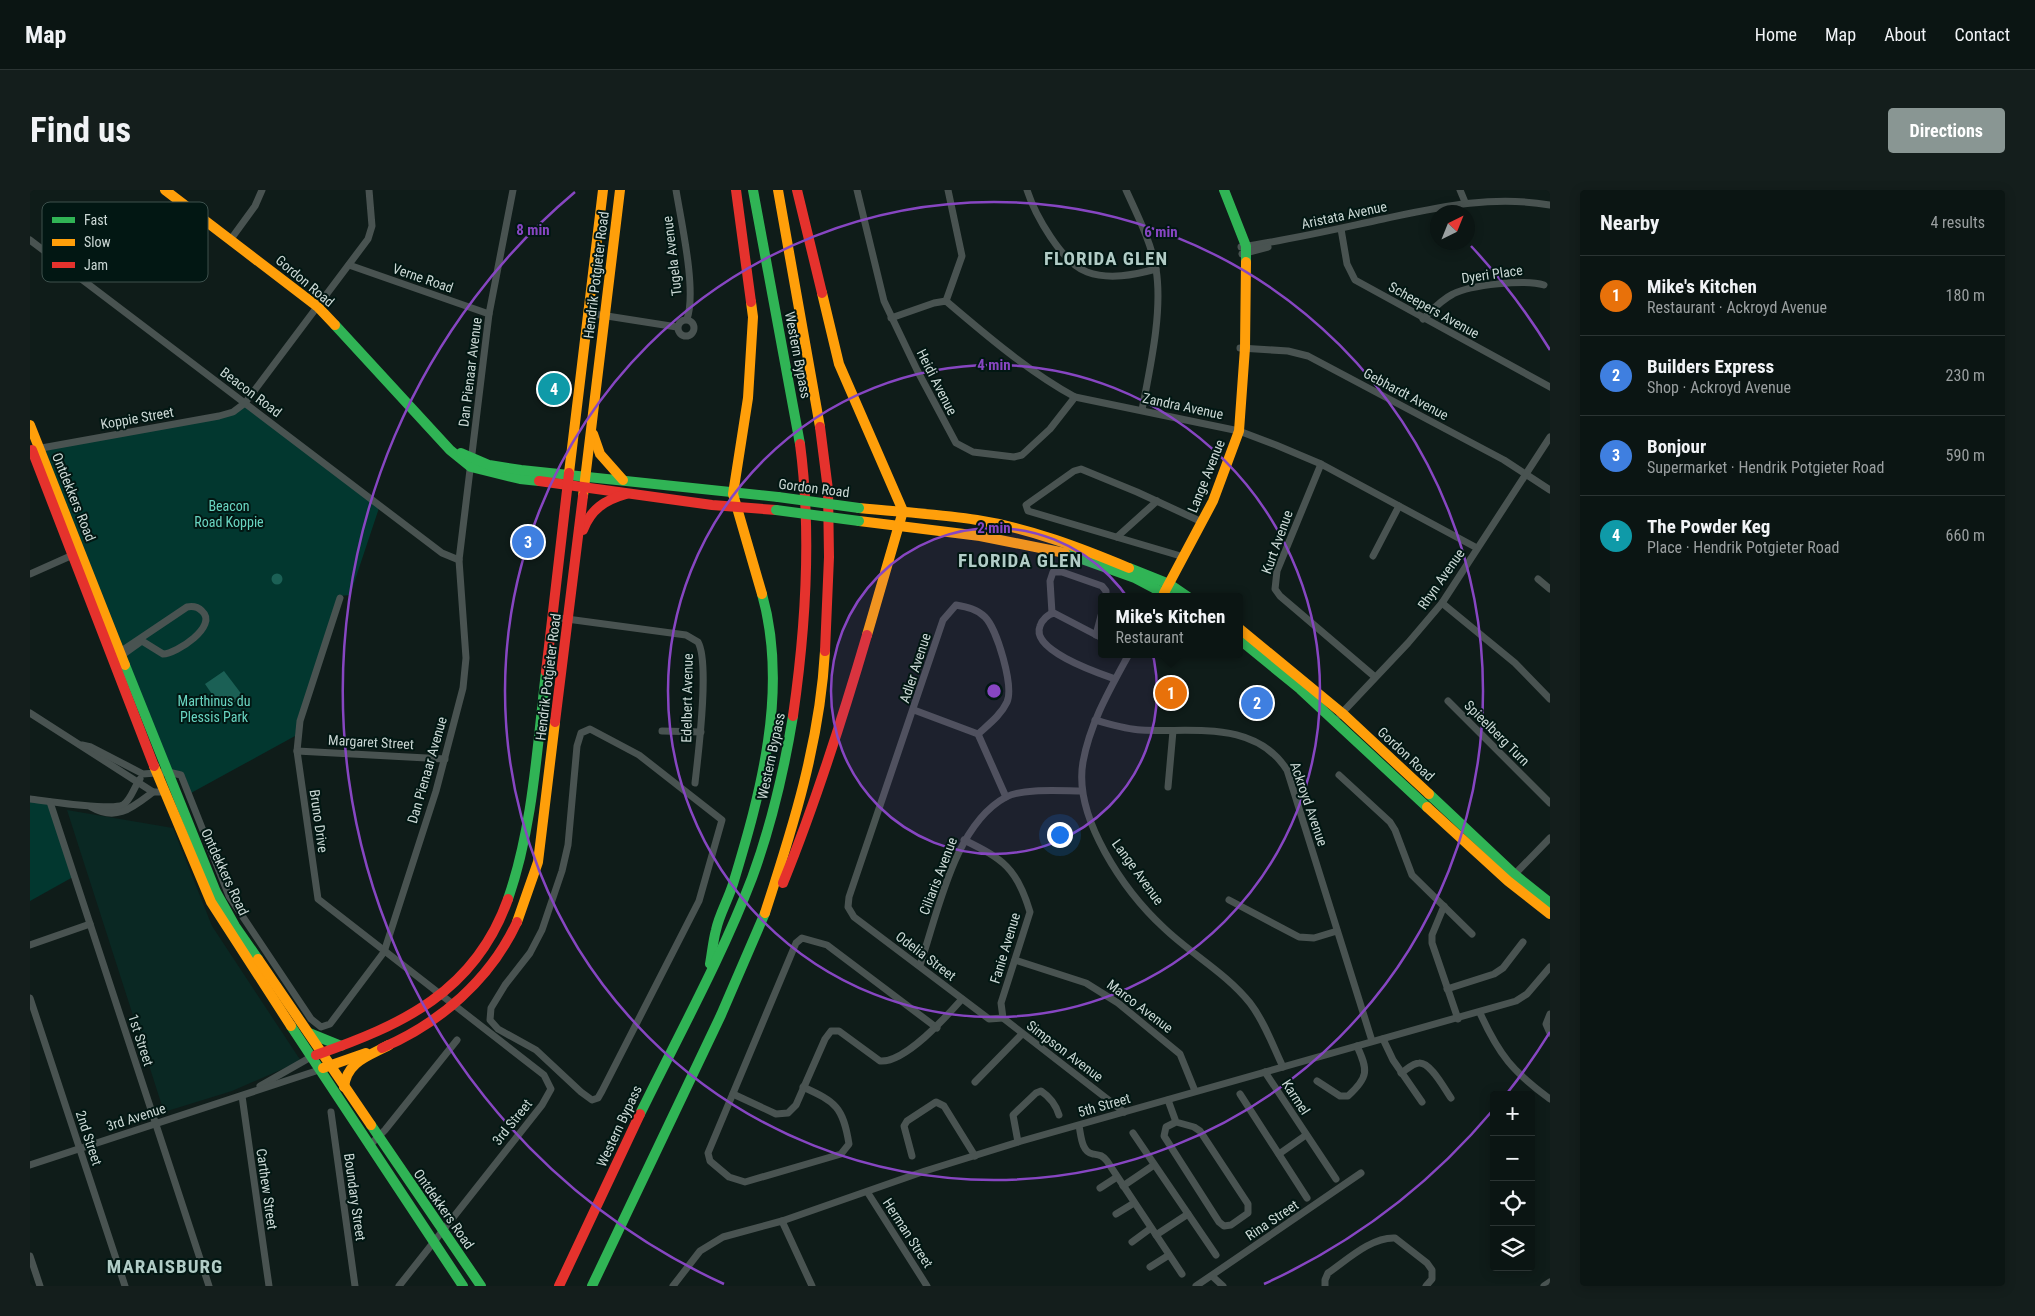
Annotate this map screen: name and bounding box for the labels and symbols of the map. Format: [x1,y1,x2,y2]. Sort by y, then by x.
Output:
street label: Aristata Avenue [1300,198,1389,232]
legend [42,202,208,282]
north arrow [1430,205,1475,250]
street label: Hendrik Potgieter Road [580,211,612,339]
text: Fast [84,212,108,228]
street label: Tugela Avenue [659,215,685,297]
text: 8 min [516,221,550,239]
text: 6 min [1144,223,1178,241]
text: Slow [84,234,111,250]
district label: FLORIDA GLEN [1044,247,1168,270]
street label: Gordon Road [272,252,338,310]
text: Jam [84,257,108,273]
street label: Verne Road [391,260,455,296]
street label: Dyeri Place [1460,262,1524,286]
street label: Scheepers Avenue [1386,278,1483,342]
street label: Western Bypass [782,310,814,400]
street label: Dan Pienaar Avenue [455,316,485,428]
street label: Heidi Avenue [913,346,961,418]
text: 4 min [977,356,1011,374]
street label: Beacon Road [217,364,285,420]
street label: Gebhardt Avenue [1361,365,1452,423]
pin: 4 [538,370,570,408]
street label: Zandra Avenue [1141,390,1225,422]
street label: Koppie Street [99,404,175,432]
street label: Lange Avenue [1184,437,1228,515]
street label: Ontdekkers Road [49,450,99,544]
street label: Gordon Road [778,476,850,500]
park label: Beacon Road Koppie [194,498,264,530]
street label: Kurt Avenue [1258,508,1296,576]
text: 2 min [977,519,1011,537]
pin: 3 [512,523,544,561]
street label: Rhyn Avenue [1414,545,1468,612]
district label: FLORIDA GLEN [958,549,1082,572]
street label: Hendrik Potgieter Road [532,613,564,741]
street label: Adler Avenue [896,631,934,705]
street label: Edelbert Avenue [678,653,696,743]
pin: 1 [1155,674,1187,712]
centre of rings [985,682,1003,700]
pin: 2 [1241,684,1273,722]
park label: Marthinus du Plessis Park [178,693,250,725]
street label: Spieelberg Turn [1461,697,1533,769]
street label: Western Bypass [754,711,788,801]
street label: Dan Pienaar Avenue [404,714,450,825]
street label: Gordon Road [1374,724,1438,784]
street label: Margaret Street [328,732,414,752]
street label: Ackroyd Avenue [1287,760,1331,849]
street label: Bruno Drive [307,788,331,854]
your location [1047,822,1073,848]
street label: Ontdekkers Road [198,826,252,918]
street label: Ciliaris Avenue [916,835,960,917]
street label: Lange Avenue [1109,836,1167,908]
street label: Fanie Avenue [987,910,1023,985]
street label: Odelia Street [893,928,959,984]
street label: Marco Avenue [1104,976,1176,1036]
street label: 1st Street [125,1012,157,1068]
street label: Simpson Avenue [1024,1017,1107,1085]
street label: Karmel [1279,1076,1313,1118]
street label: Western Bypass [593,1083,645,1169]
street label: 5th Street [1076,1090,1132,1120]
street label: 3rd Street [489,1096,535,1148]
street label: 3rd Avenue [104,1100,168,1134]
street label: 2nd Street [73,1109,105,1167]
street label: Carthew Street [253,1147,281,1231]
street label: Boundary Street [341,1152,369,1242]
street label: Ontdekkers Road [411,1166,477,1252]
street label: Herman Street [880,1195,936,1271]
street label: Rina Street [1243,1197,1301,1243]
district label: MARAISBURG [107,1255,223,1278]

